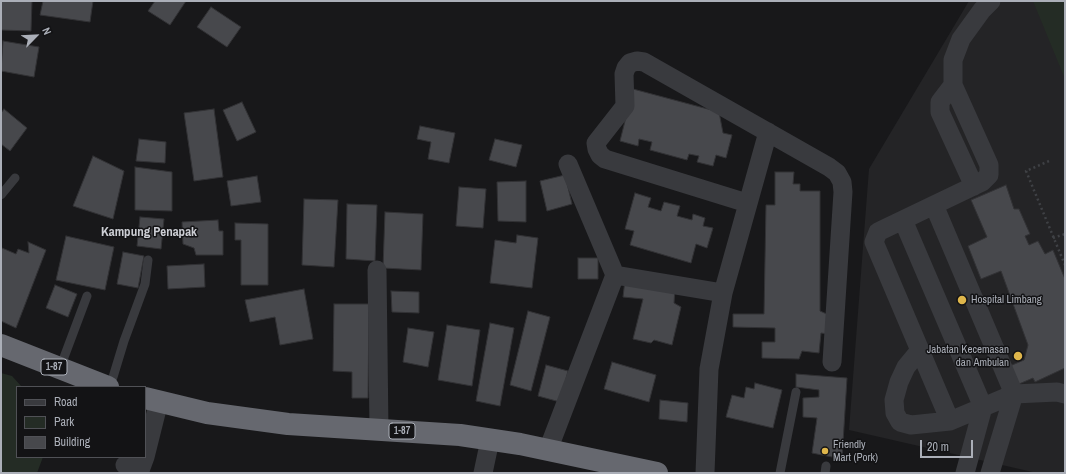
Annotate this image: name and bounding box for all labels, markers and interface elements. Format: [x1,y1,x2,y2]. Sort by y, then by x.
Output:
north arrow [16,16,56,56]
text: N [39,25,55,37]
district label: Kampung Penapak [101,225,197,241]
place label: Hospital Limbang [971,293,1042,307]
marker: Hospital Limbang [956,294,968,306]
place label: Jabatan Kecemasan dan Ambulan [927,343,1009,369]
marker: Jabatan Kecemasan dan Ambulan [1012,350,1024,362]
road number: 1-87 [41,359,67,375]
legend [16,386,146,458]
text: Road [54,394,78,410]
text: Park [54,414,74,430]
road number: 1-87 [389,423,415,439]
scale bar [922,432,975,458]
text: Building [54,434,90,450]
place label: Friendly Mart (Pork) [833,438,878,464]
text: 20 m [927,439,949,455]
marker: Friendly Mart (Pork) [820,446,830,456]

